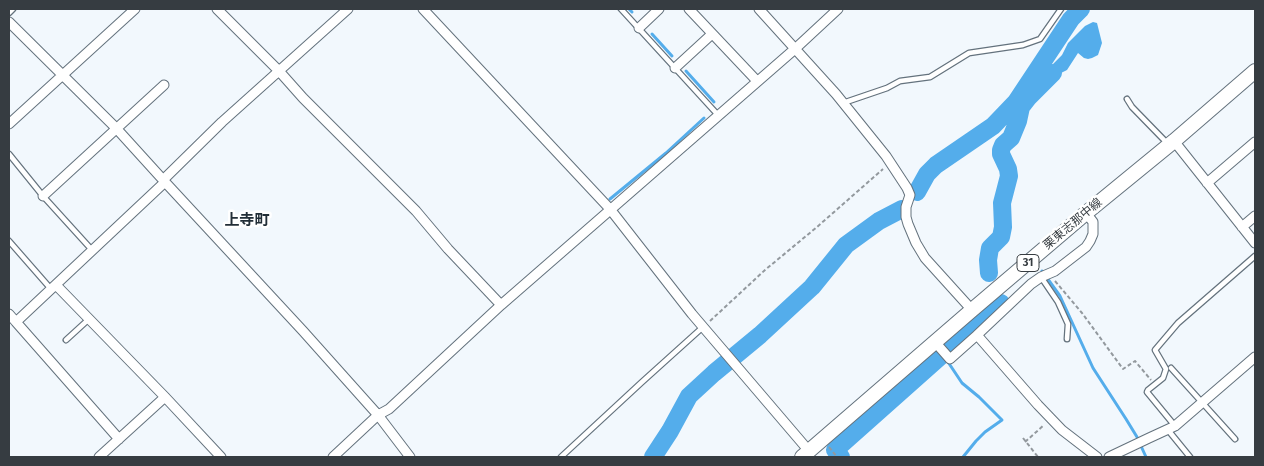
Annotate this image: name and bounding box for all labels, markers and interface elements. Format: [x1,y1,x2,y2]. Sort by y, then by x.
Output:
street label: 栗東志那中線 [1041,195,1105,253]
district label: 上寺町 [225,212,269,230]
road number: 31 [1017,254,1039,272]

